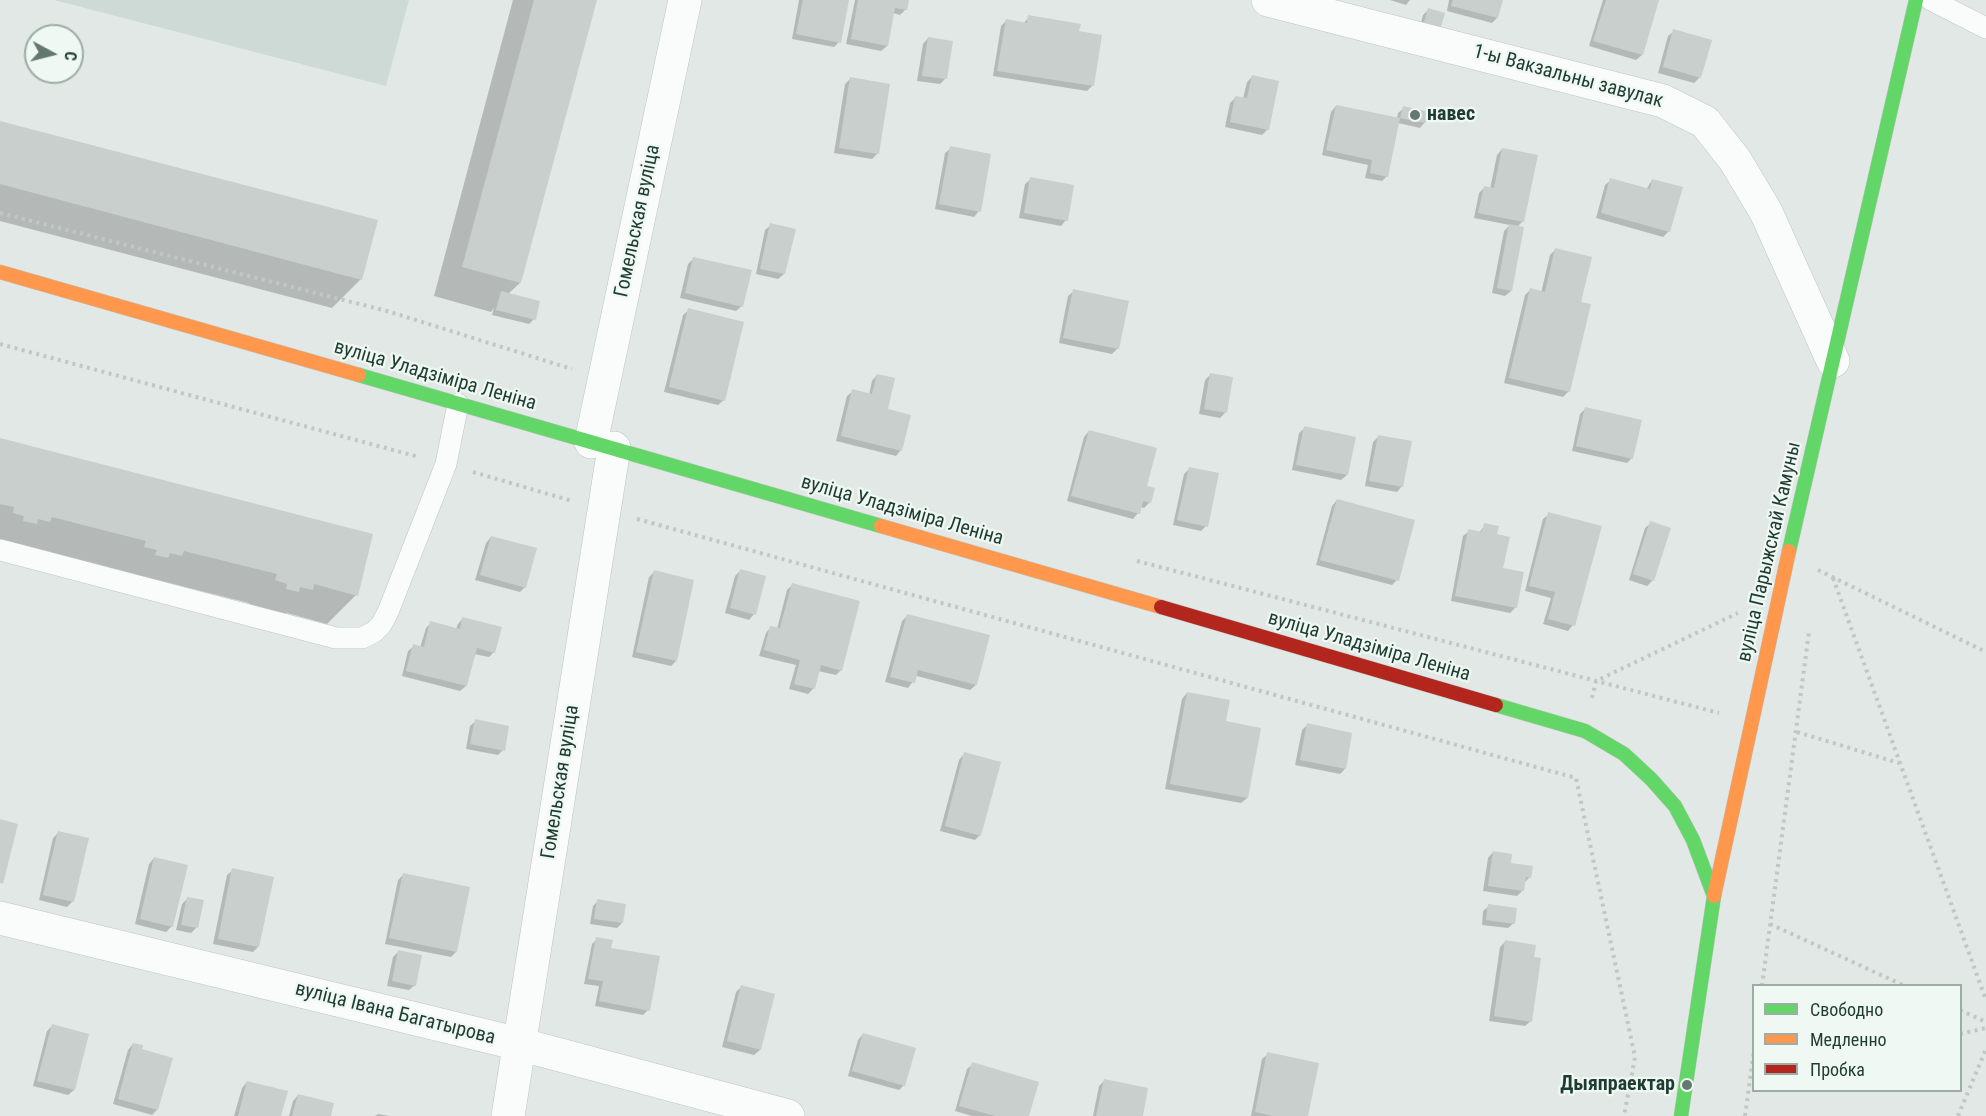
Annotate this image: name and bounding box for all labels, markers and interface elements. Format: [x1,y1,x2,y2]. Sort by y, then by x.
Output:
north arrow [24,24,84,84]
street label: 1-ы Вакзальны завулак [1470,40,1666,114]
text: С [60,50,80,62]
place label: навес [1427,103,1475,127]
marker: навес [1408,108,1422,122]
street label: Гомельская вуліца [610,142,666,300]
street label: вуліца Уладзіміра Леніна [331,336,539,416]
street label: вуліца Парыжскай Камуны [1733,440,1807,664]
street label: вуліца Уладзіміра Леніна [798,471,1006,551]
street label: вуліца Уладзіміра Леніна [1265,607,1473,687]
street label: Гомельская вуліца [537,703,585,861]
street label: вуліца Івана Багатырова [292,978,498,1050]
legend [1752,984,1962,1092]
text: Свободно [1810,999,1883,1020]
text: Медленно [1810,1029,1887,1050]
text: Пробка [1810,1059,1865,1080]
place label: Дыяпраектар [1560,1073,1675,1097]
marker: Дыяпраектар [1680,1078,1694,1092]

